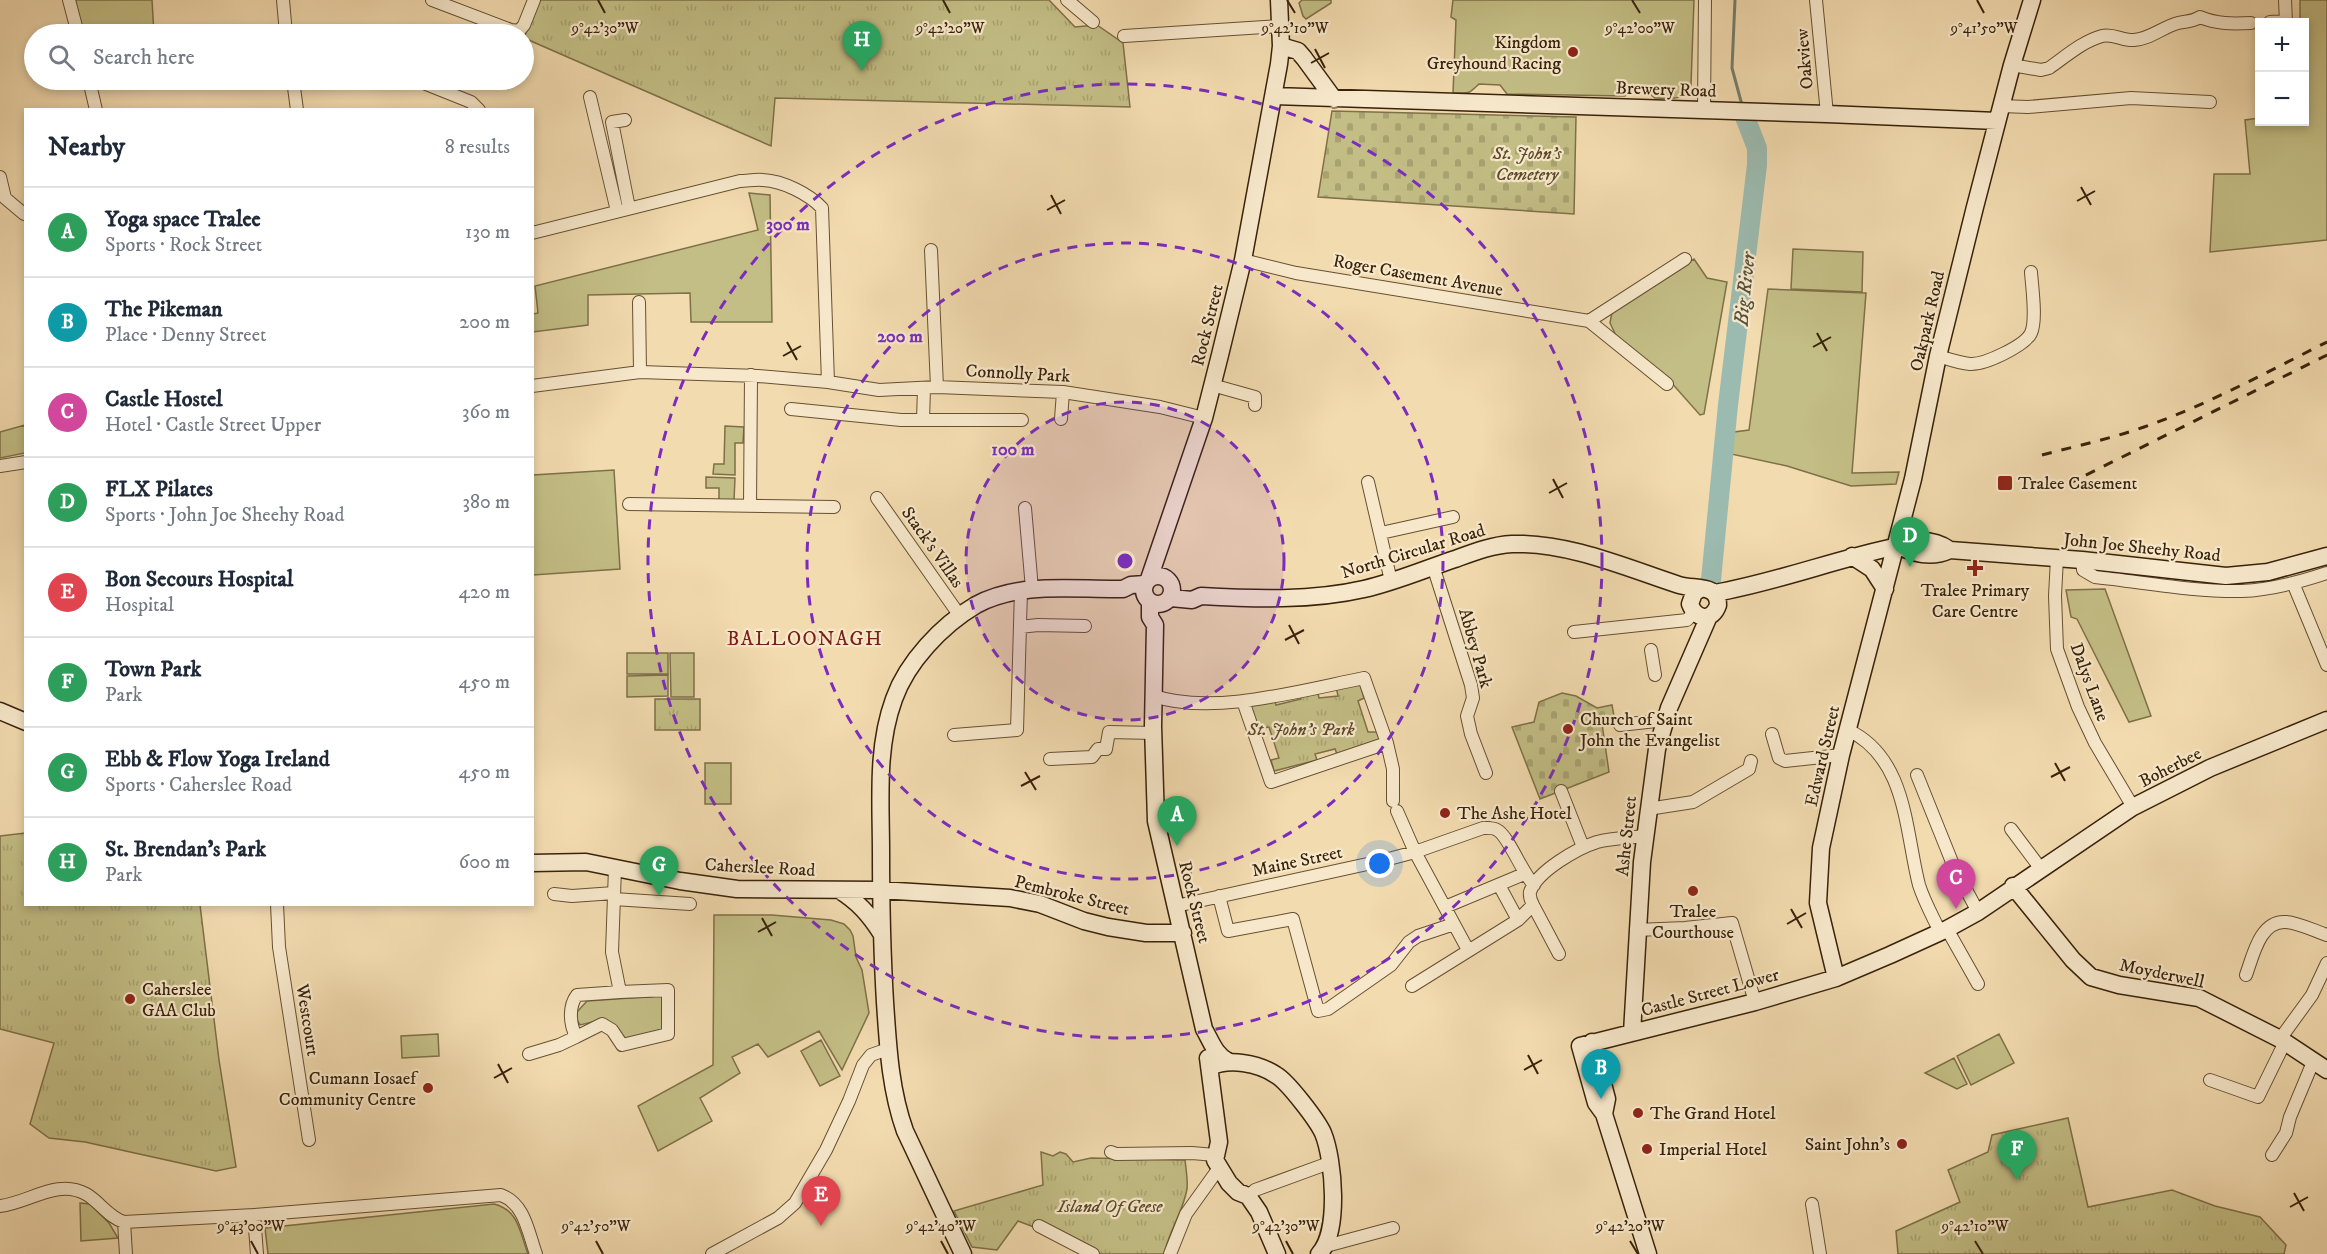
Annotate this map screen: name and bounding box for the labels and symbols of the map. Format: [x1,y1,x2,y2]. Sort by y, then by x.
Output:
text: 9°42'30"W [571,19,639,38]
text: 9°42'20"W [915,19,985,38]
text: 9°42'10"W [1261,19,1329,38]
text: 9°42'00"W [1604,19,1675,38]
text: 9°41'50"W [1950,19,2018,38]
pin: H [842,22,882,71]
street label: Oakview [1791,27,1819,90]
place label: Kingdom Greyhound Racing [1427,32,1561,75]
marker: Kingdom Greyhound Racing [1566,45,1580,59]
street label: Brewery Road [1615,77,1717,103]
park label: St. John's Cemetery [1491,143,1562,186]
text: 300 m [766,214,810,236]
street label: Roger Casement Avenue [1331,250,1505,302]
water label: Big River [1729,250,1762,328]
street label: Oakpark Road [1906,269,1950,374]
street label: Rock Street [1187,282,1229,369]
text: 200 m [877,326,923,348]
street label: Connolly Park [965,360,1071,388]
text: 100 m [991,439,1035,461]
place label: Tralee Casement [2018,473,2138,495]
marker: Tralee Casement [1996,474,2014,492]
street label: Stack's Villas [896,503,968,592]
pin: D [1890,518,1930,567]
street label: North Circular Road [1339,520,1488,584]
street label: John Joe Sheehy Road [2060,529,2222,567]
centre of rings [1115,551,1135,571]
marker: Tralee Primary Care Centre [1966,559,1984,577]
place label: Tralee Primary Care Centre [1921,580,2030,623]
street label: Abbey Park [1453,606,1497,691]
district label: BALLOONAGH [727,627,883,652]
street label: Dalys Lane [2065,640,2113,725]
street label: Edward Street [1801,703,1845,809]
place label: Church of Saint John the Evangelist [1578,709,1720,752]
park label: St. John's Park [1246,719,1355,741]
marker: Church of Saint John the Evangelist [1561,722,1575,736]
street label: Boherbee [2136,743,2205,793]
street label: Ashe Street [1612,795,1642,877]
pin: A [1158,796,1196,846]
place label: The Ashe Hotel [1457,803,1572,825]
marker: The Ashe Hotel [1438,806,1452,820]
street label: Maine Street [1250,842,1345,882]
pin: G [640,846,678,896]
your location [1365,849,1394,878]
street label: Caherslee Road [704,854,816,882]
street label: Rock Street [1173,859,1215,946]
pin: C [1936,860,1976,909]
street label: Pembroke Street [1012,871,1132,921]
marker: Tralee Courthouse [1686,884,1700,898]
place label: Tralee Courthouse [1652,901,1734,944]
street label: Moyderwell [2117,954,2207,994]
street label: Castle Street Lower [1639,964,1782,1022]
place label: Caherslee GAA Club [142,979,216,1022]
street label: Westcourt [290,982,324,1058]
marker: Caherslee GAA Club [123,992,137,1006]
pin: B [1582,1050,1620,1099]
place label: Cumann Iosaef Community Centre [279,1068,419,1111]
marker: Cumann Iosaef Community Centre [421,1081,435,1095]
place label: The Grand Hotel [1650,1103,1776,1125]
marker: The Grand Hotel [1631,1106,1645,1120]
pin: F [1998,1130,2036,1180]
place label: Saint John's [1805,1134,1890,1156]
marker: Saint John's [1895,1137,1909,1151]
place label: Imperial Hotel [1659,1139,1767,1161]
marker: Imperial Hotel [1640,1142,1654,1156]
pin: E [802,1176,840,1226]
park label: Island Of Geese [1057,1196,1163,1218]
text: 9°43'00"W [216,1217,285,1236]
text: 9°42'50"W [561,1217,631,1236]
text: 9°42'40"W [905,1217,976,1236]
text: 9°42'30"W [1252,1217,1320,1236]
text: 9°42'20"W [1595,1217,1665,1236]
text: 9°42'10"W [1941,1217,2009,1236]

